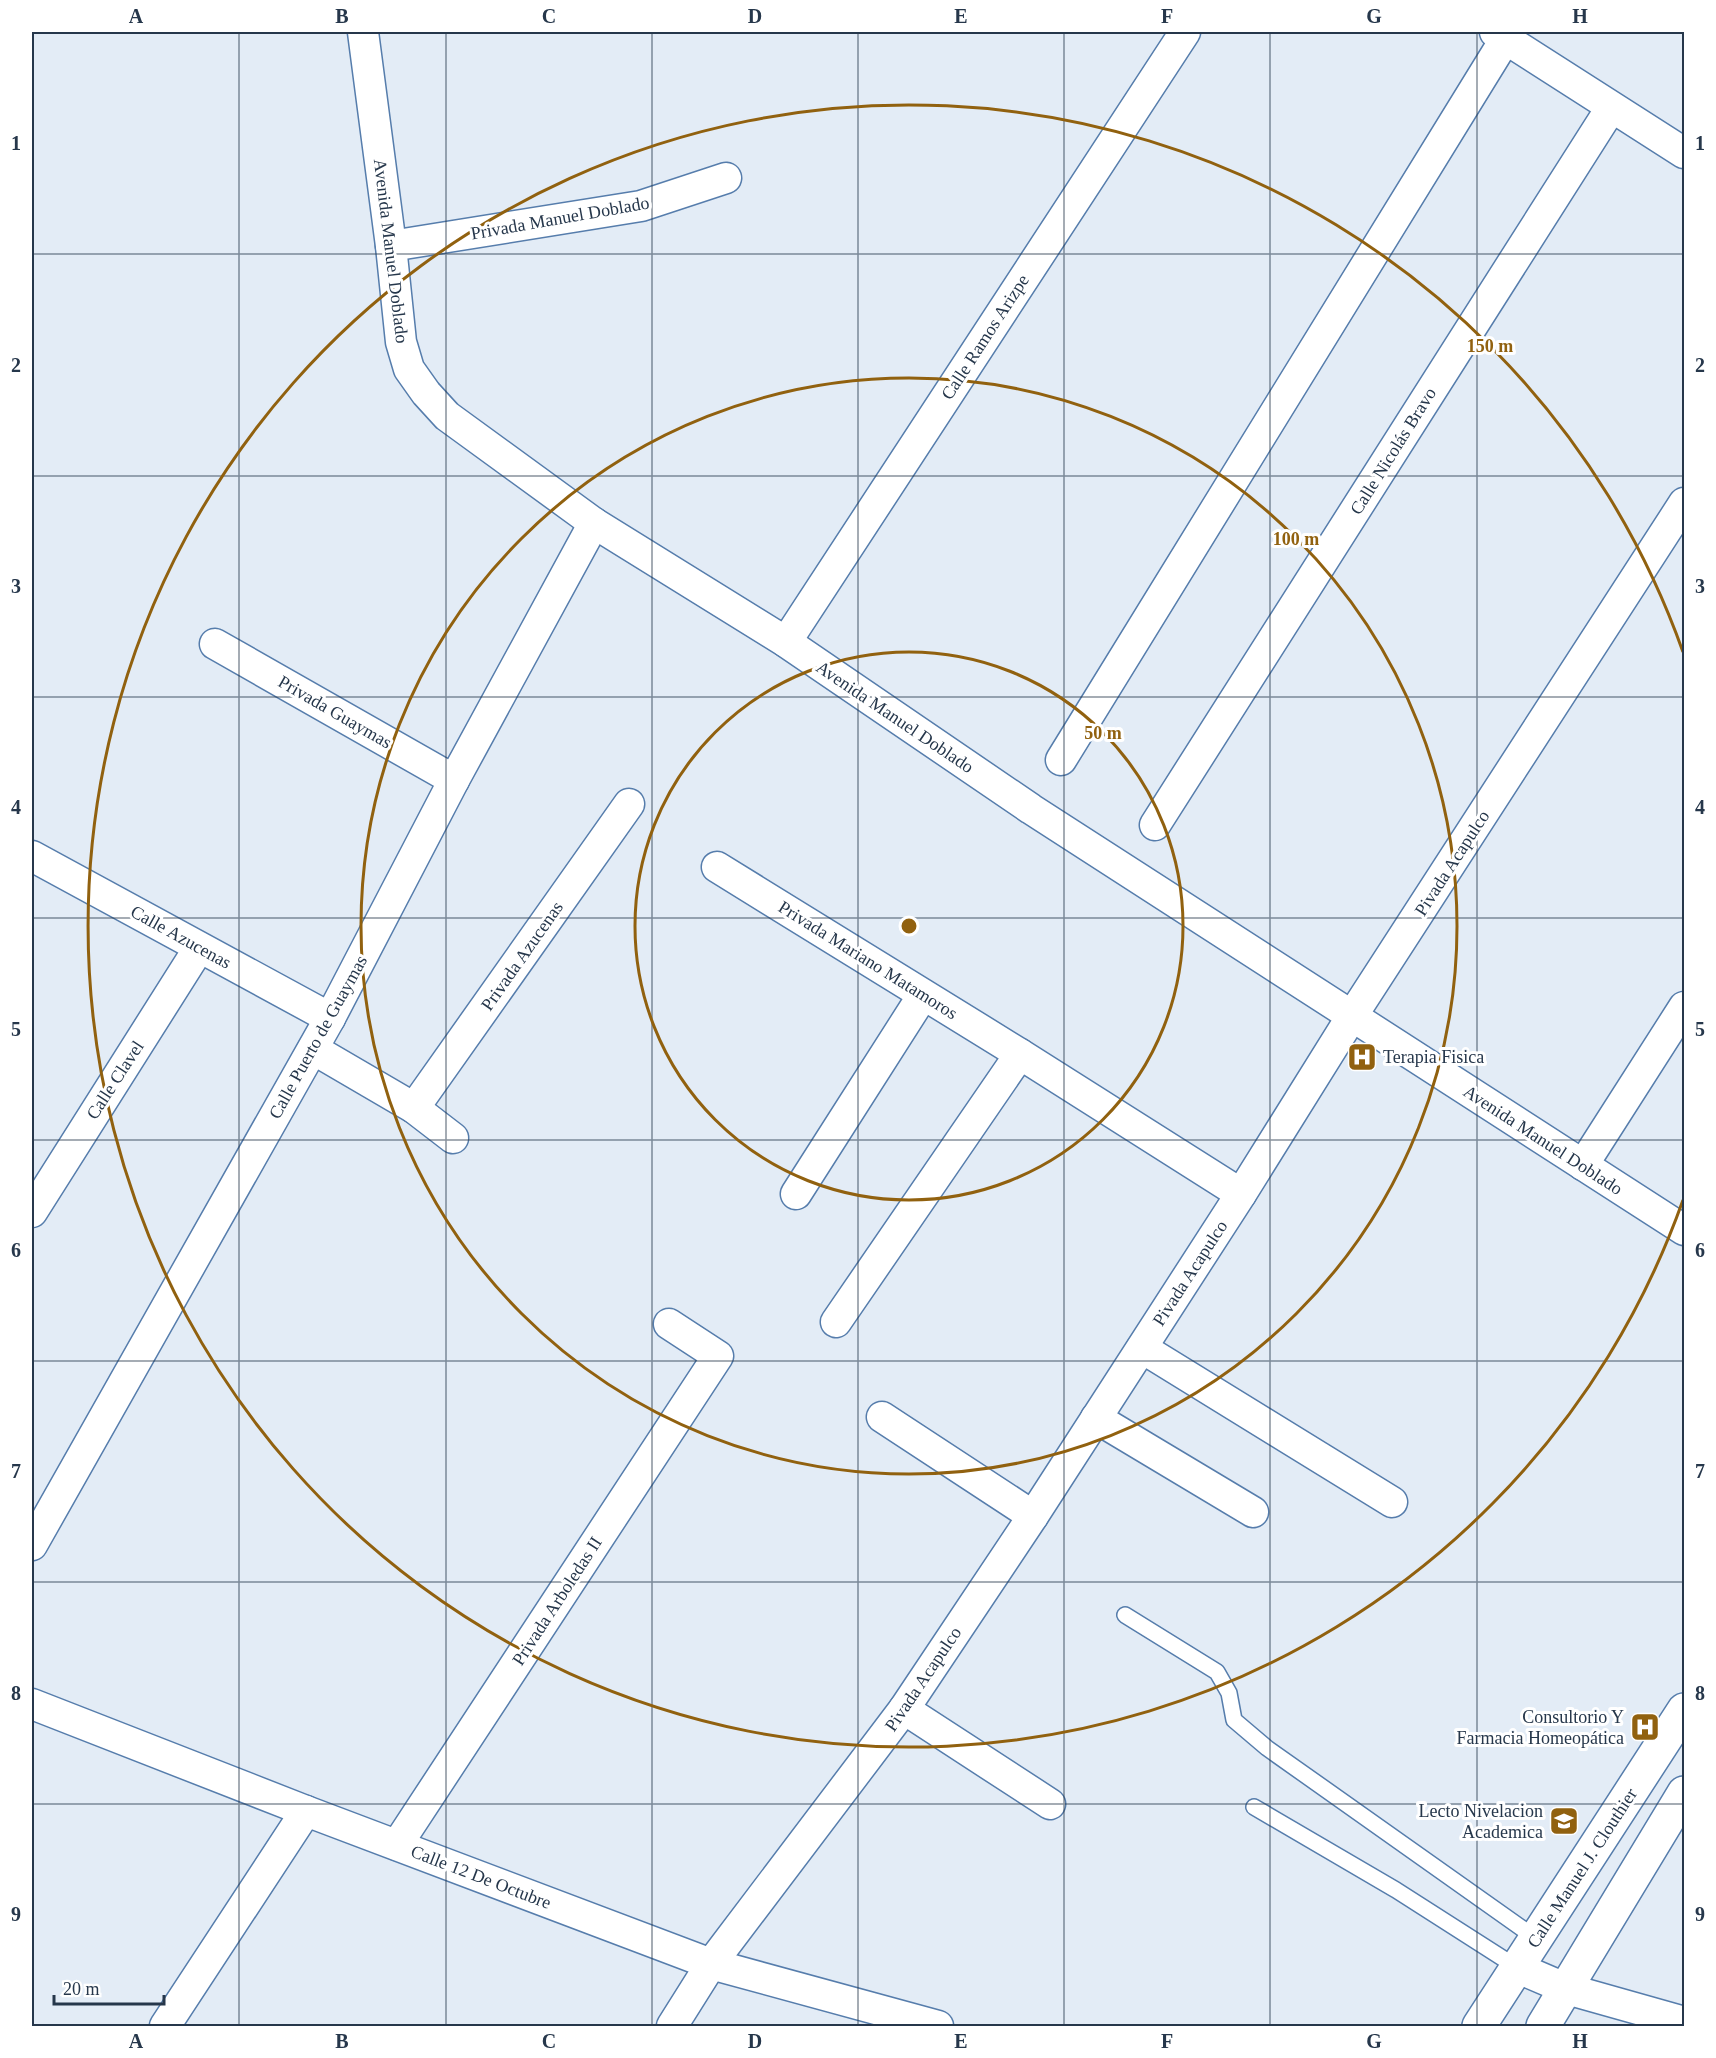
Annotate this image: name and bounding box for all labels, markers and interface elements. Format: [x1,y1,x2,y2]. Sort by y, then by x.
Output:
text: A [129,5,144,27]
text: B [335,5,349,27]
text: C [542,5,556,27]
text: D [748,5,762,27]
text: E [954,5,968,27]
text: F [1161,5,1173,27]
text: G [1366,5,1382,27]
text: H [1572,5,1588,27]
text: 1 [11,132,21,154]
text: 1 [1695,132,1705,154]
street label: Avenida Manuel Doblado [370,158,412,344]
street label: Privada Manuel Doblado [469,192,651,244]
street label: Calle Ramos Arizpe [937,271,1033,403]
text: 150 m [1467,336,1513,356]
text: 2 [11,354,21,376]
text: 2 [1695,354,1705,376]
street label: Calle Nicolás Bravo [1346,384,1440,518]
text: 100 m [1273,529,1319,549]
text: 3 [11,575,21,597]
text: 3 [1695,575,1705,597]
street label: Avenida Manuel Doblado [812,657,978,777]
street label: Privada Guaymas [275,671,395,753]
text: 50 m [1084,723,1122,743]
text: 4 [11,796,21,818]
text: 4 [1695,796,1705,818]
street label: Pivada Acapulco [1411,807,1493,919]
street label: Privada Mariano Matamoros [775,897,961,1023]
street label: Privada Azucenas [477,898,567,1014]
street label: Calle Azucenas [127,901,235,973]
centre of rings [899,916,919,936]
street label: Calle Puerto de Guaymas [265,952,371,1122]
text: 5 [11,1018,21,1040]
text: 5 [1695,1018,1705,1040]
street label: Calle Clavel [82,1037,148,1123]
hospital icon: Terapia Fisica [1346,1041,1378,1073]
place label: Terapia Fisica [1383,1047,1484,1067]
street label: Avenida Manuel Doblado [1460,1081,1626,1199]
street label: Pivada Acapulco [1149,1217,1231,1329]
text: 6 [11,1239,21,1261]
text: 6 [1695,1239,1705,1261]
text: 7 [11,1460,21,1482]
text: 7 [1695,1460,1705,1482]
street label: Privada Arboledas II [508,1533,606,1669]
street label: Pivada Acapulco [881,1623,965,1735]
text: 8 [11,1682,21,1704]
text: 8 [1695,1682,1705,1704]
place label: Consultorio Y Farmacia Homeopática [1457,1707,1624,1748]
hospital icon: Consultorio Y Farmacia Homeopática [1629,1711,1661,1743]
street label: Calle Manuel J. Clouthier [1523,1785,1641,1951]
place label: Lecto Nivelacion Academica [1419,1801,1543,1842]
school or university icon: Lecto Nivelacion Academica [1548,1805,1580,1837]
street label: Calle 12 De Octubre [408,1841,554,1913]
text: 9 [11,1903,21,1925]
text: 9 [1695,1903,1705,1925]
scale bar [54,1968,164,2006]
text: 20 m [63,1979,100,1999]
text: A [129,2030,144,2052]
text: B [335,2030,349,2052]
text: C [542,2030,556,2052]
text: D [748,2030,762,2052]
text: E [954,2030,968,2052]
text: F [1161,2030,1173,2052]
text: G [1366,2030,1382,2052]
text: H [1572,2030,1588,2052]

